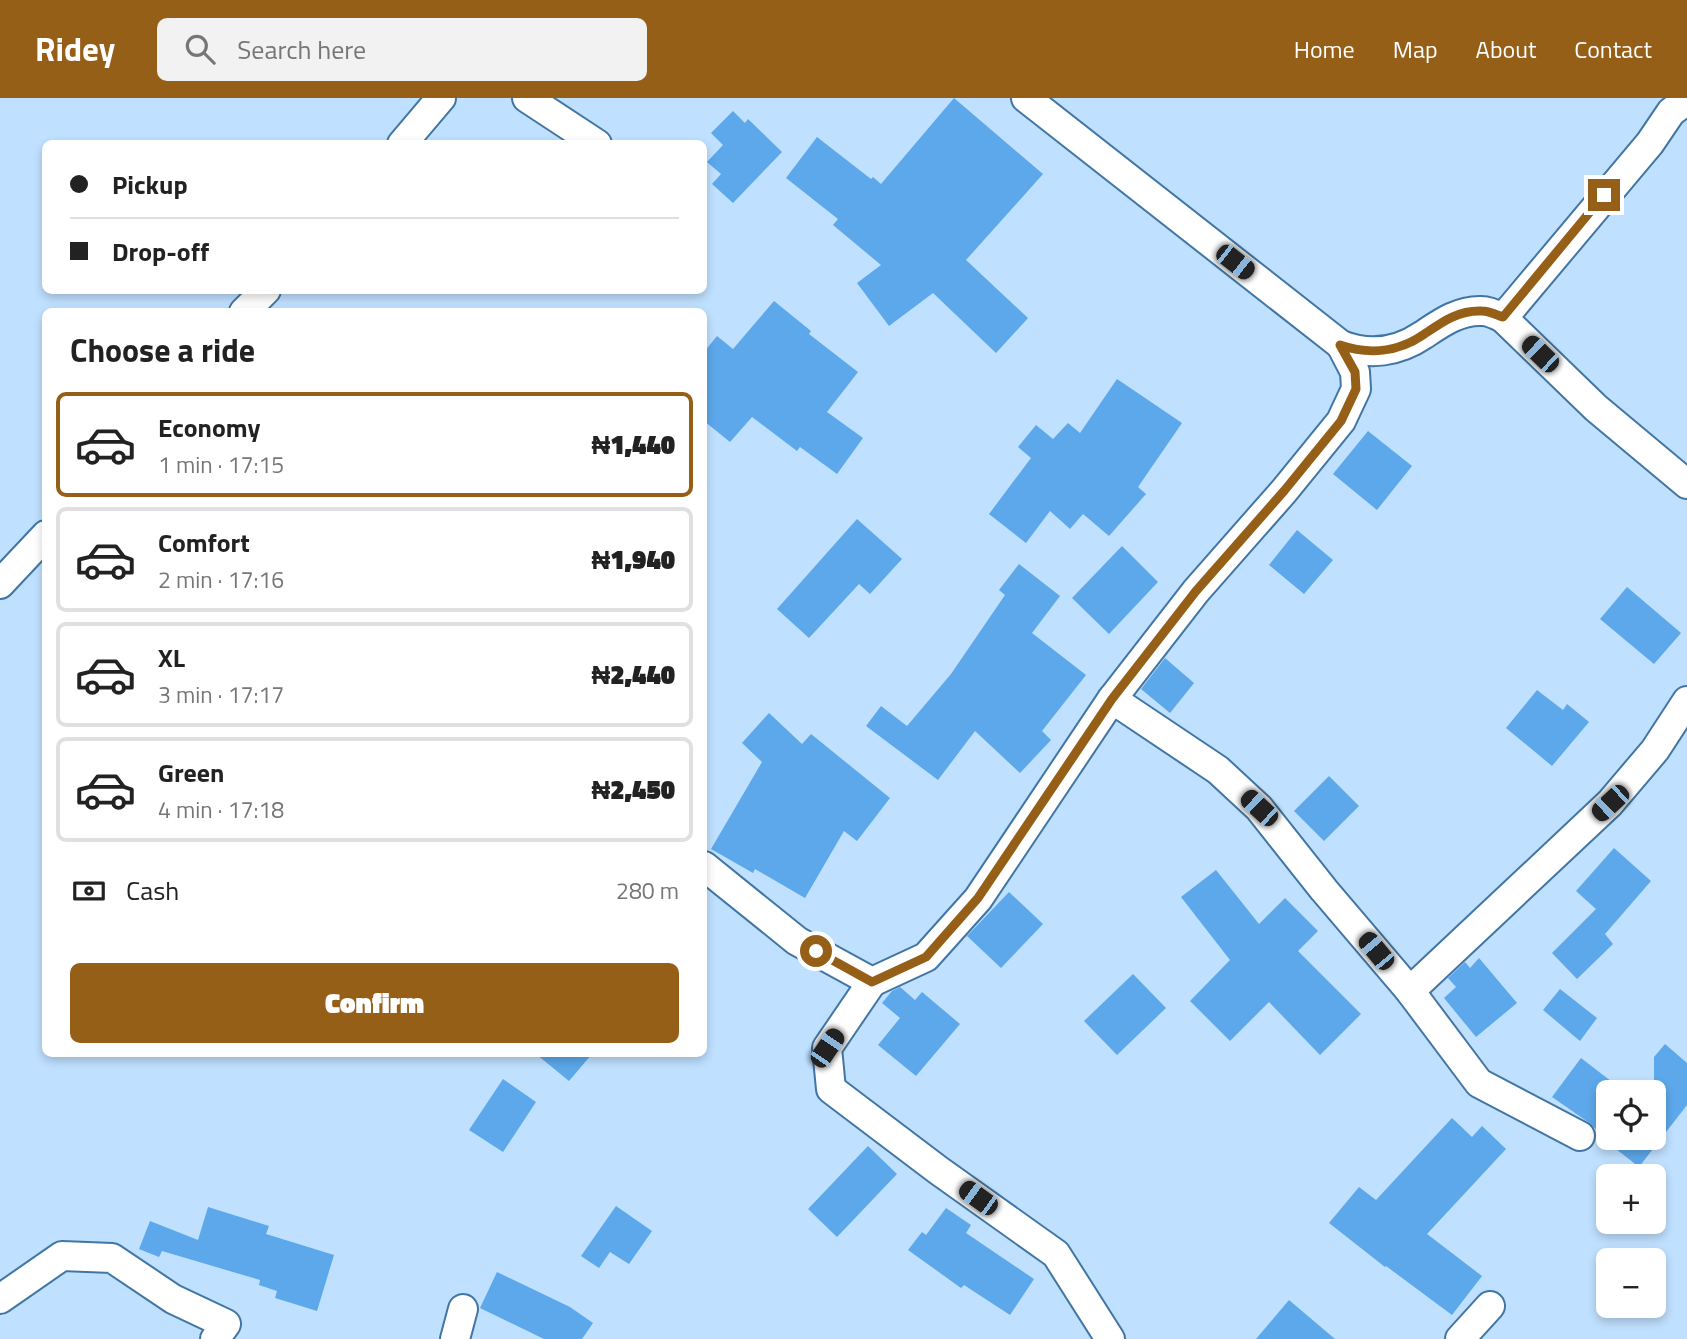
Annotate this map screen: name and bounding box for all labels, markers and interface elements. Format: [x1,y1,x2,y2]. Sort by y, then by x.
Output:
search box [157,18,647,81]
text: Ridey [35,24,115,74]
icon: search [181,30,219,68]
text: Search here [237,30,366,69]
text: Home [1294,31,1355,67]
text: Map [1393,31,1438,67]
text: About [1476,31,1536,67]
text: Contact [1574,31,1652,67]
text: Pickup [112,165,188,204]
route end [1588,179,1620,211]
text: Drop-off [112,232,209,271]
car [1212,241,1259,283]
text: Choose a ride [70,326,255,374]
car [1518,332,1563,376]
text: Economy [158,408,260,447]
icon: car [74,413,137,476]
text: ₦1,440 [592,425,675,464]
text: 1 min · 17:15 [158,447,284,482]
text: Comfort [158,523,250,562]
icon: car [74,528,137,591]
text: ₦1,940 [592,540,675,579]
text: 2 min · 17:16 [158,562,284,597]
text: XL [158,638,185,677]
icon: car [74,643,137,706]
text: ₦2,440 [592,655,675,694]
text: 3 min · 17:17 [158,677,284,712]
text: Green [158,753,224,792]
icon: car [74,758,137,821]
text: ₦2,450 [592,770,675,809]
car [1588,781,1633,825]
car [1237,786,1282,830]
text: 4 min · 17:18 [158,792,284,827]
text: Cash [126,871,179,910]
icon: cash [70,872,108,910]
text: 280 m [616,873,679,908]
car [1355,928,1398,974]
route start [800,935,832,967]
button: Confirm [70,963,679,1043]
car [807,1025,848,1071]
map controls [1596,1080,1666,1318]
button: locate [1596,1080,1666,1150]
button: + [1596,1164,1666,1234]
car [955,1177,1002,1219]
button: − [1596,1248,1666,1318]

